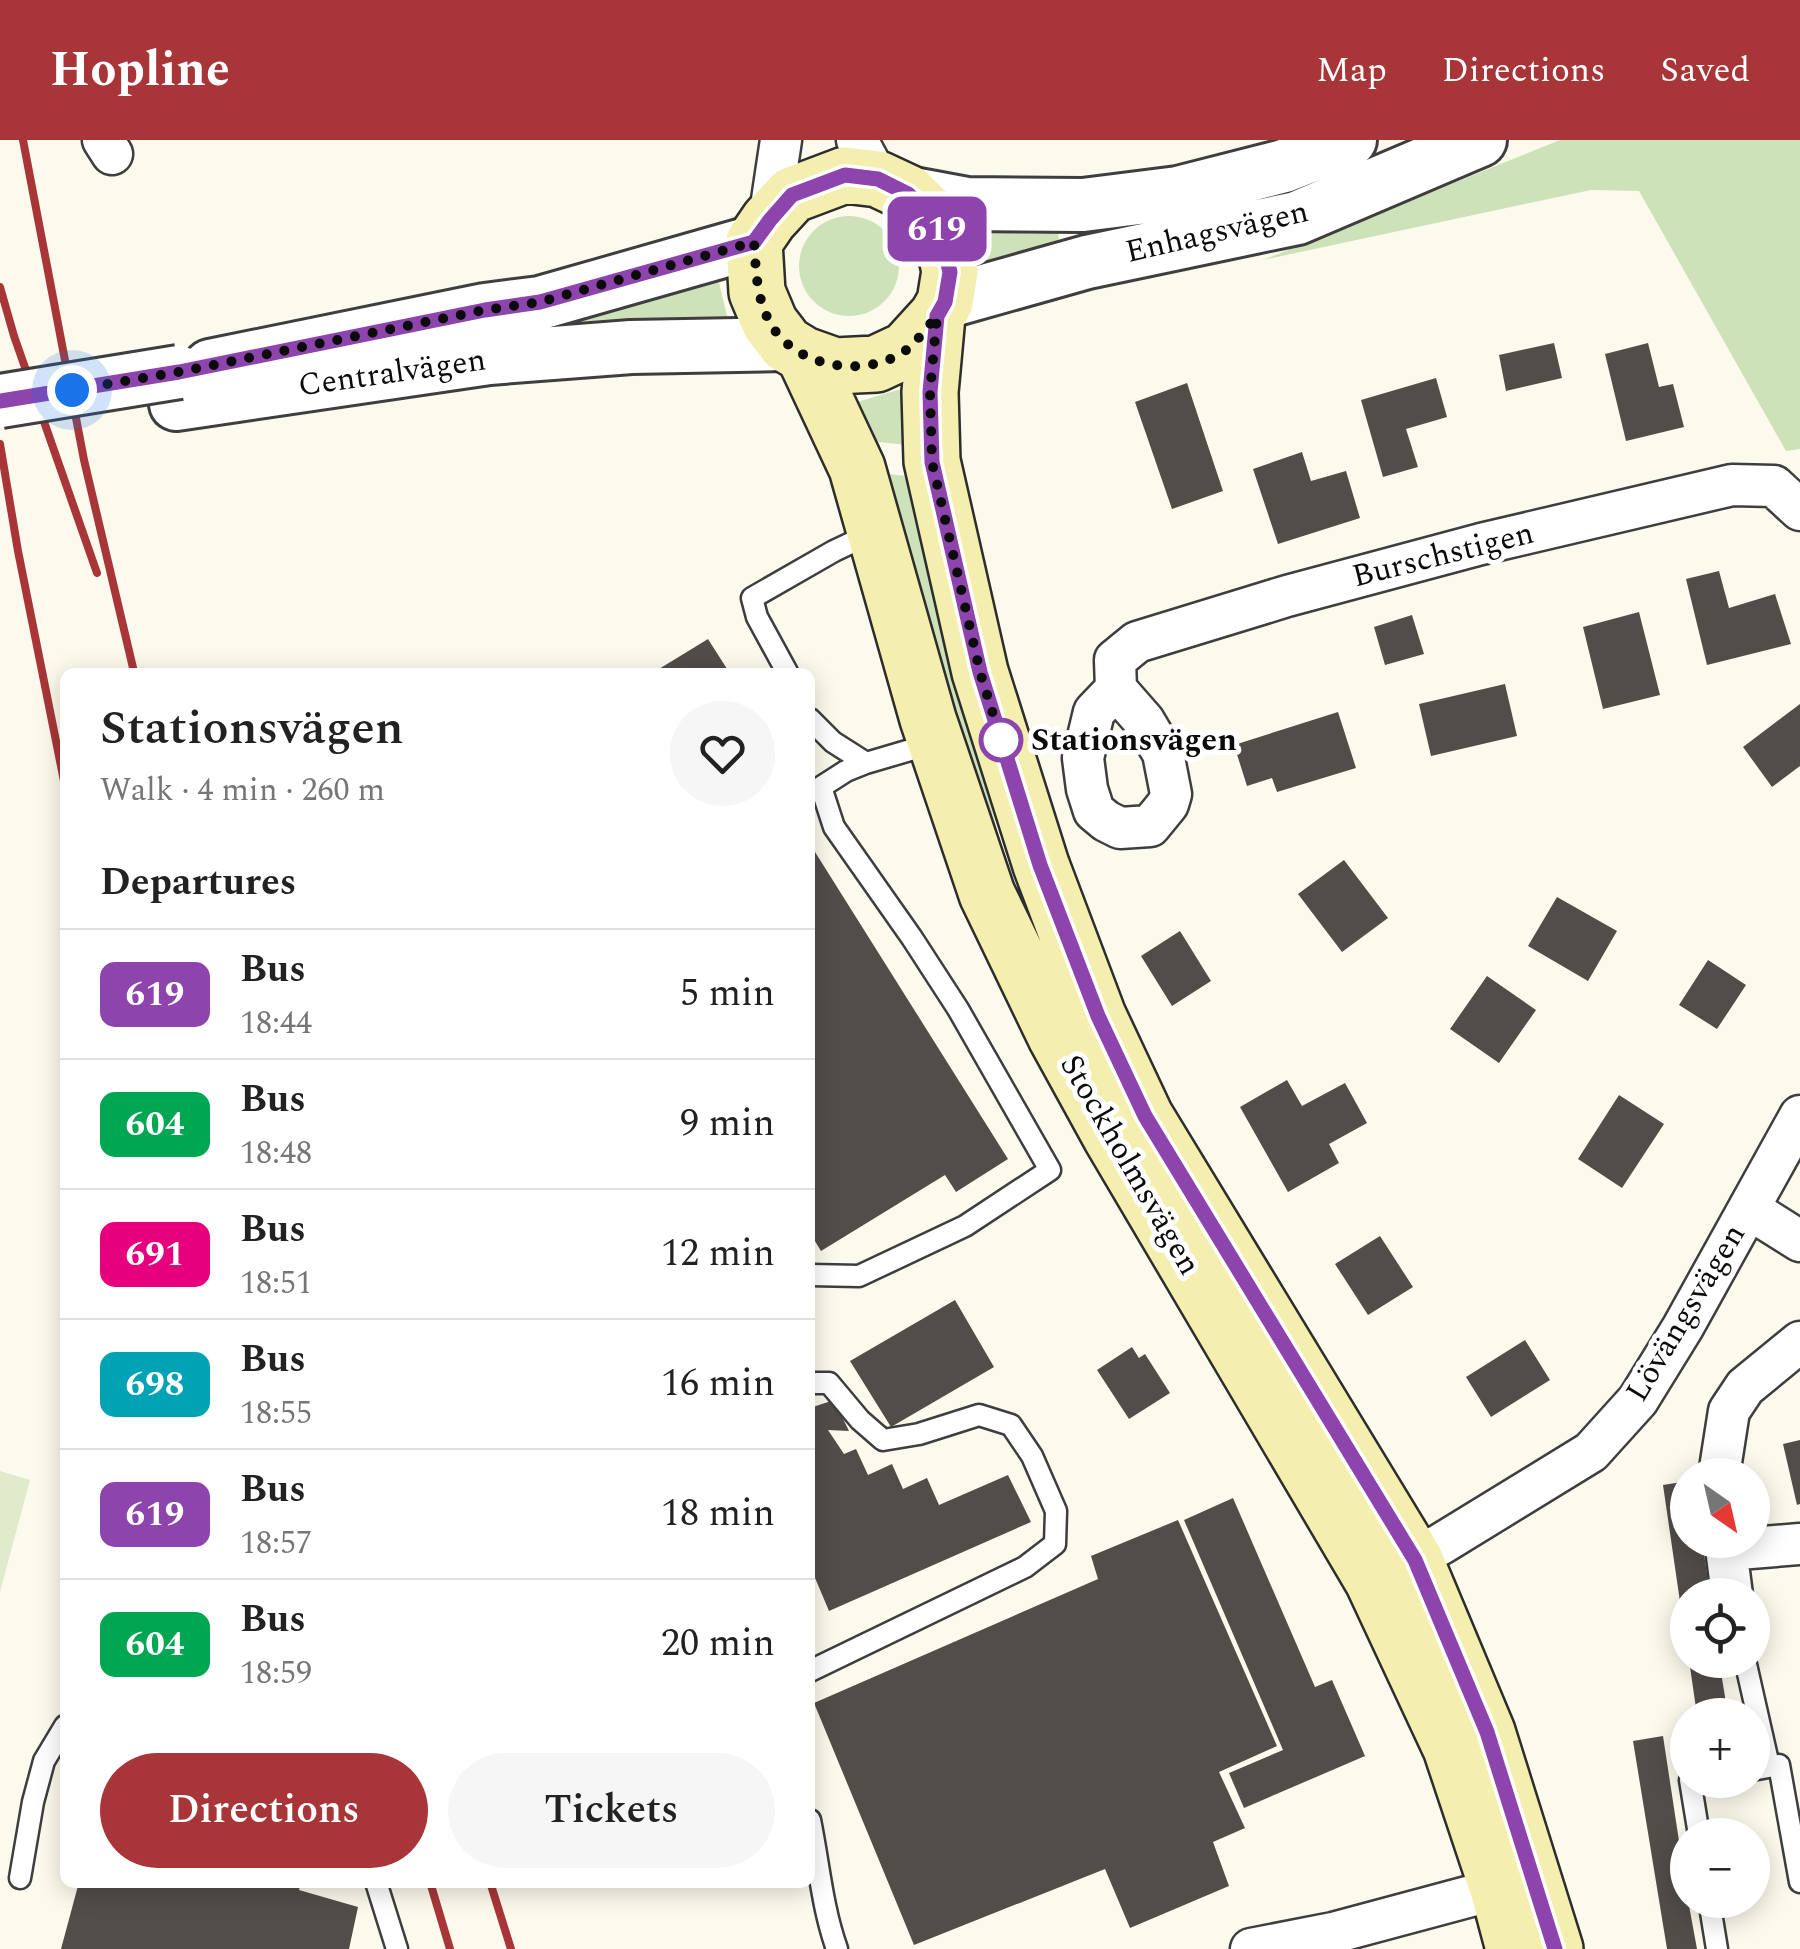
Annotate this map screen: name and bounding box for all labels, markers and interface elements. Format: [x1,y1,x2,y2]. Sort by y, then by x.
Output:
text: Hopline [50,34,230,107]
text: Map [1316,44,1387,97]
text: Directions [1442,44,1605,97]
text: Saved [1660,44,1750,97]
street label: Enhagsvägen [1121,187,1313,277]
line badge: 619 [880,196,994,262]
text: 619 [908,203,966,256]
street label: Centralvägen [295,336,489,410]
your location [47,365,97,415]
street label: Burschstigen [1347,509,1539,601]
text: Stationsvägen [100,692,404,765]
button: heart [670,701,775,806]
place label: Stationsvägen [1031,716,1237,765]
marker: Stationsvägen [980,719,1022,761]
text: Walk · 4 min · 260 m [100,766,385,815]
text: Departures [100,854,296,912]
text: Bus [240,941,306,999]
text: 5 min [680,965,775,1023]
text: 619 [126,968,184,1021]
text: 18:44 [240,999,312,1048]
street label: Stockholmsvägen [1047,1045,1213,1285]
text: Bus [240,1071,306,1129]
text: 9 min [680,1095,775,1153]
text: 604 [126,1098,184,1151]
text: 18:48 [240,1129,312,1178]
text: Bus [240,1201,306,1259]
street label: Lövängsvägen [1613,1215,1759,1411]
text: 12 min [661,1225,775,1283]
text: 691 [126,1228,184,1281]
text: 18:51 [240,1259,312,1308]
text: Bus [240,1331,306,1389]
text: 16 min [661,1355,775,1413]
text: 698 [126,1358,184,1411]
text: 18:55 [240,1389,312,1438]
north arrow [1670,1458,1770,1558]
map controls [1670,1458,1770,1918]
text: Bus [240,1461,306,1519]
text: 18 min [661,1485,775,1543]
text: 619 [126,1488,184,1541]
text: 18:57 [240,1519,312,1568]
button: locate [1670,1578,1770,1678]
text: Bus [240,1591,306,1649]
text: 20 min [661,1615,775,1673]
text: 604 [126,1618,184,1671]
text: 18:59 [240,1649,312,1698]
button: + [1670,1698,1770,1798]
button: Directions [100,1753,428,1868]
button: Tickets [448,1753,775,1868]
button: − [1670,1818,1770,1918]

